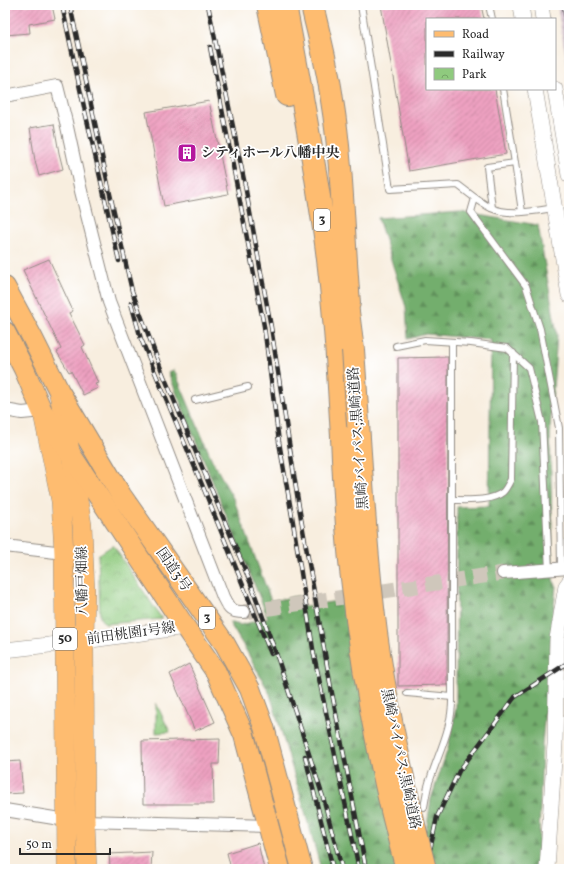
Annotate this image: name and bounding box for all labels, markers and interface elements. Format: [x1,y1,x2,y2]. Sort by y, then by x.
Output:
legend [426,18,556,90]
text: Road [462,27,489,43]
text: Railway [462,47,505,63]
text: Park [462,67,487,83]
building icon: シティホール八幡中央 [176,142,198,164]
place label: シティホール八幡中央 [201,144,340,163]
road number: 3 [314,209,330,231]
street label: 黒崎バイパス;黒崎道路 [345,366,373,510]
street label: 国道3号 [151,544,195,596]
street label: 八幡戸畑線 [73,546,93,616]
road number: 3 [199,607,215,629]
street label: 前田桃園1号線 [85,618,177,650]
road number: 50 [53,628,77,650]
street label: 黒崎バイパス;黒崎道路 [376,687,424,831]
scale bar [20,830,110,856]
text: 50 m [26,837,52,853]

